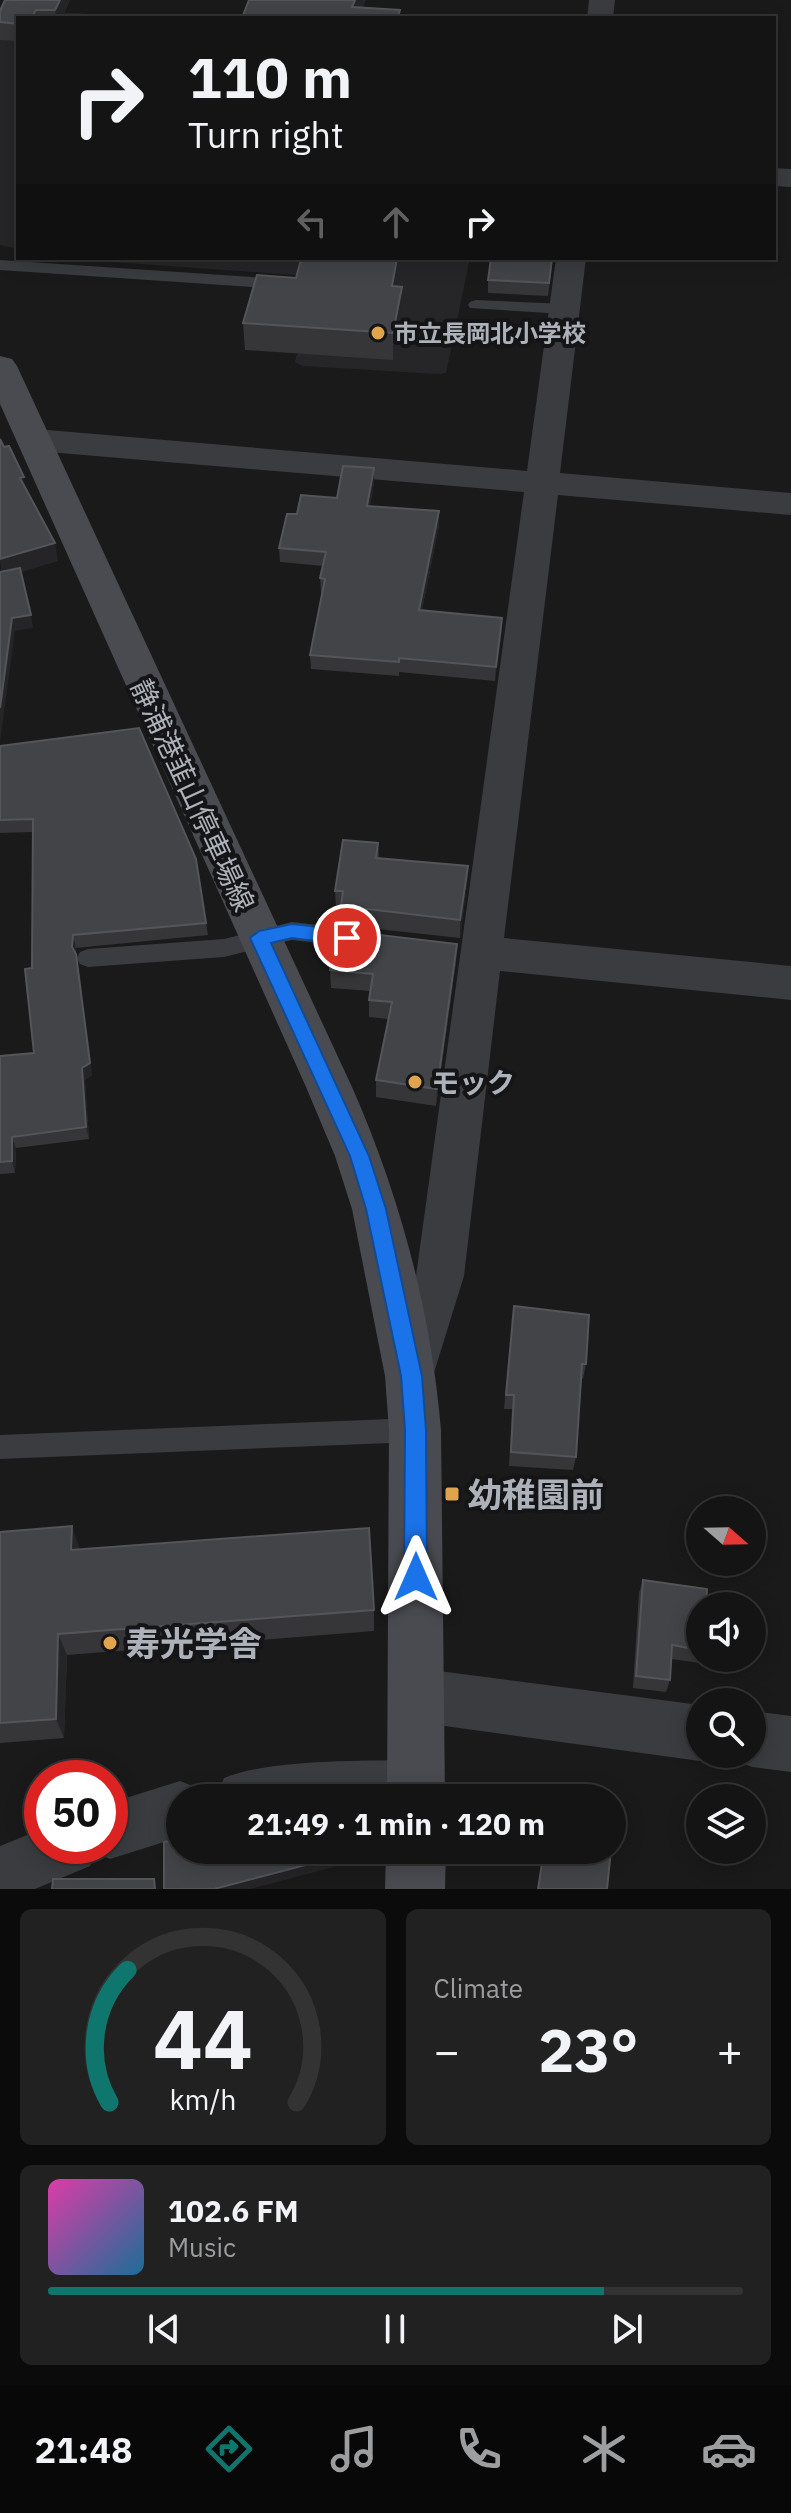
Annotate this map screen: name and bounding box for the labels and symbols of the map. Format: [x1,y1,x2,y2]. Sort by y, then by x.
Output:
place label: 市立長岡北小学校 [394,317,586,349]
marker: 市立長岡北小学校 [369,324,387,342]
street label: 静浦港韮山停車場線 [123,673,263,917]
pin [313,904,381,972]
place label: モック [431,1064,515,1101]
marker: モック [406,1073,424,1091]
place label: 幼稚園前 [468,1472,604,1516]
marker: 幼稚園前 [443,1485,461,1503]
north arrow [686,1496,766,1576]
position arrow [374,1535,458,1619]
place label: 寿光学舎 [126,1621,262,1665]
marker: 寿光学舎 [101,1634,119,1652]
speed limit sign: 50 [24,1760,128,1864]

